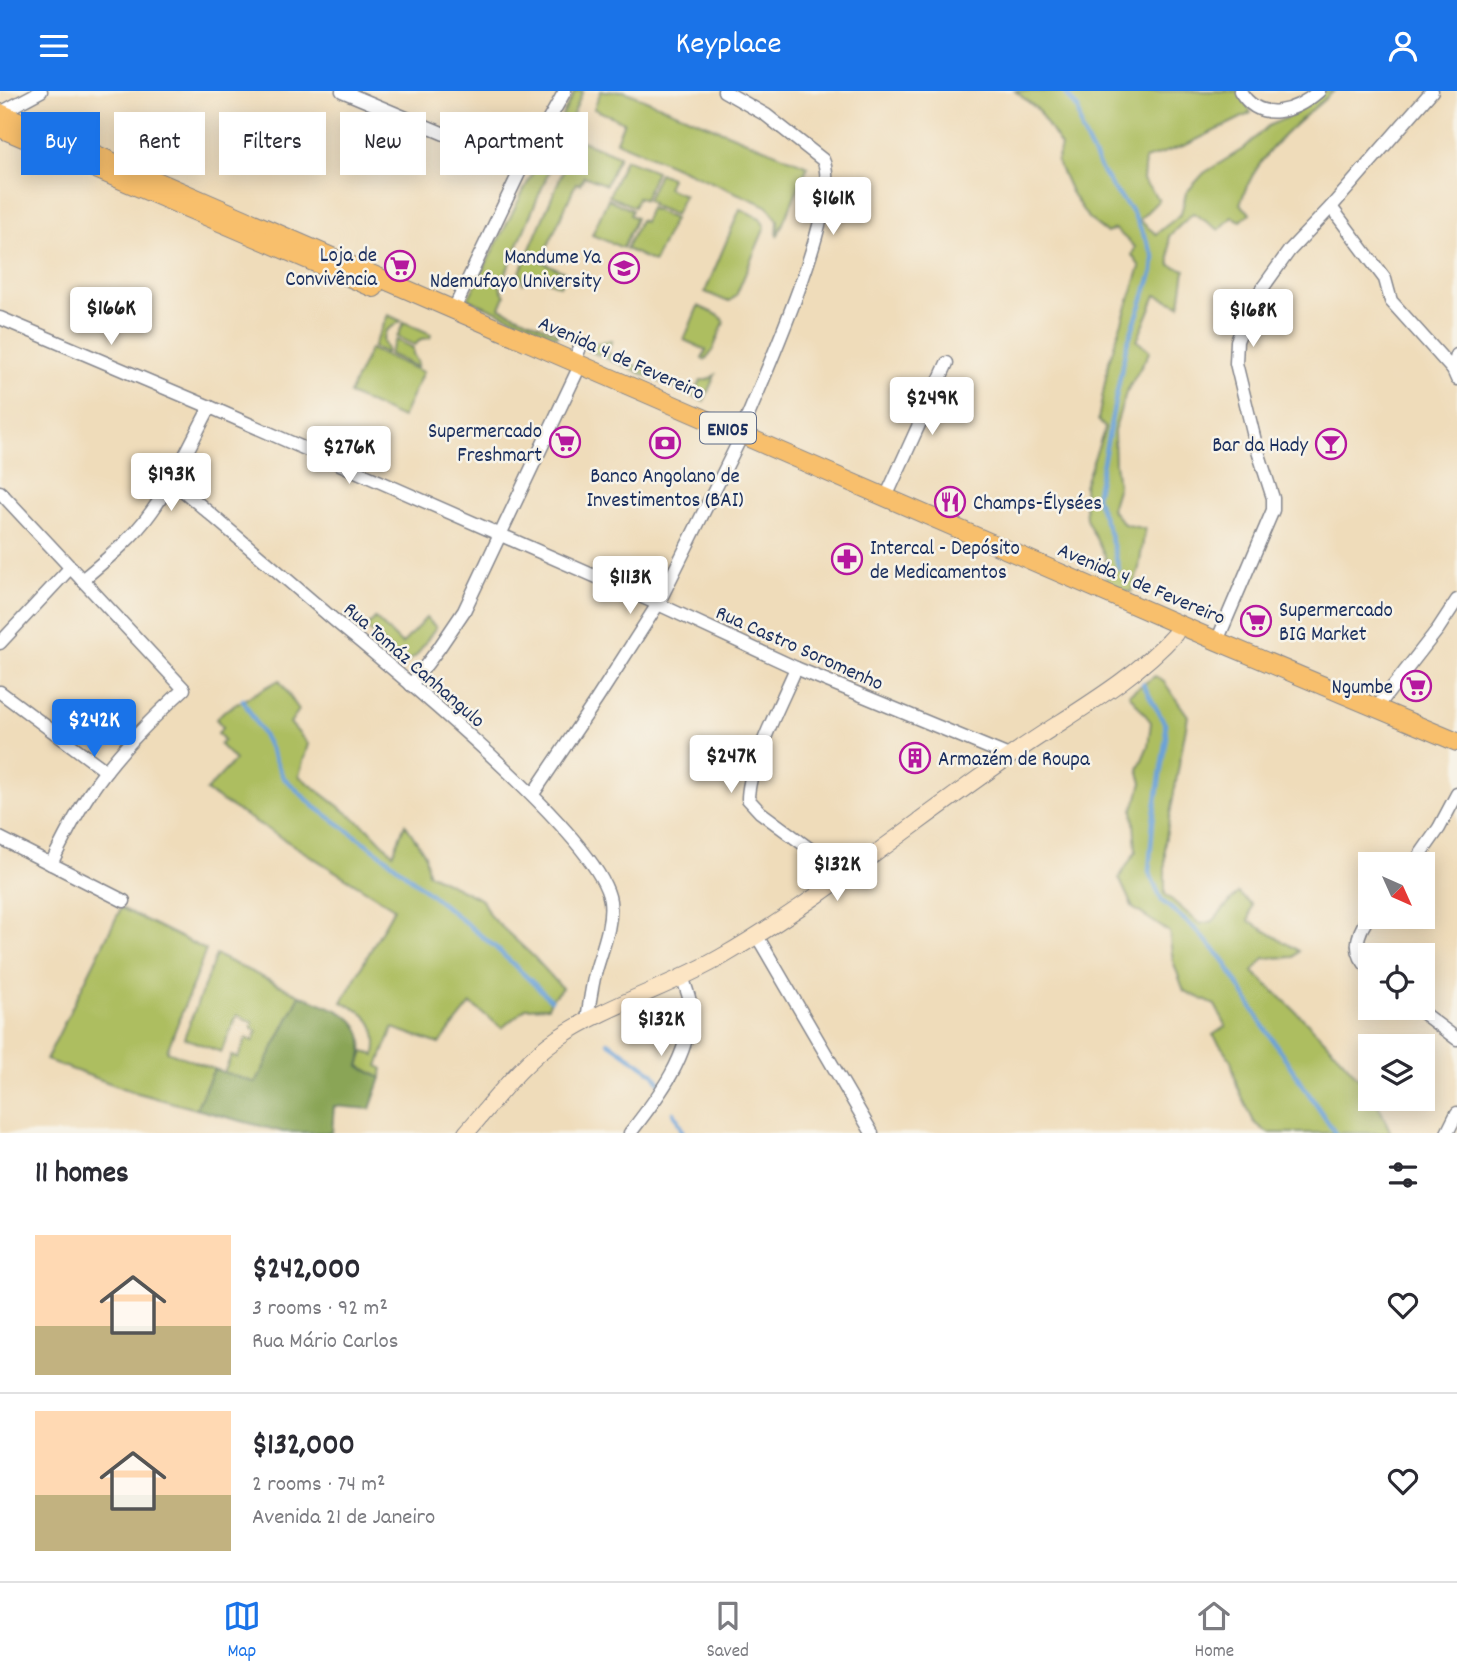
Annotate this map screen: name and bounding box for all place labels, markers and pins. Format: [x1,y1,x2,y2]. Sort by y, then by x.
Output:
pin: $161K [784,177,882,237]
place label: Loja de Convivência [285,242,378,296]
place label: Mandume Ya Ndemufayo University [430,244,602,298]
supermarket icon: Loja de Convivência [383,249,417,283]
school or university icon: Mandume Ya Ndemufayo University [607,251,641,285]
pin: $166K [62,287,160,347]
pin: $168K [1204,289,1302,349]
pin: $249K [883,377,981,437]
place label: Supermercado Freshmart [428,418,542,472]
supermarket icon: Supermercado Freshmart [548,425,582,459]
bank icon: Banco Angolano de Investimentos (BAI) [648,426,682,460]
pin: $276K [300,427,398,486]
bar icon: Bar da Hady [1314,427,1348,461]
place label: Bar da Hady [1212,432,1308,462]
pin: $193K [122,453,220,513]
place label: Banco Angolano de Investimentos (BAI) [586,463,744,517]
restaurant icon: Champs-Élysées [933,485,967,519]
place label: Champs-Élysées [973,490,1102,520]
place label: Intercal - Depósito de Medicamentos [870,535,1020,589]
pharmacy icon: Intercal - Depósito de Medicamentos [830,542,864,576]
pin: $113K [581,557,679,616]
place label: Supermercado BIG Market [1279,597,1393,651]
supermarket icon: Supermercado BIG Market [1239,604,1273,638]
supermarket icon: Ngumbe [1399,669,1433,703]
place label: Ngumbe [1332,674,1393,704]
pin: $242K [45,699,143,759]
pin: $247K [682,735,780,795]
building icon: Armazém de Roupa [898,741,932,775]
place label: Armazém de Roupa [938,746,1091,776]
pin: $132K [788,843,886,903]
pin: $132K [612,999,710,1058]

